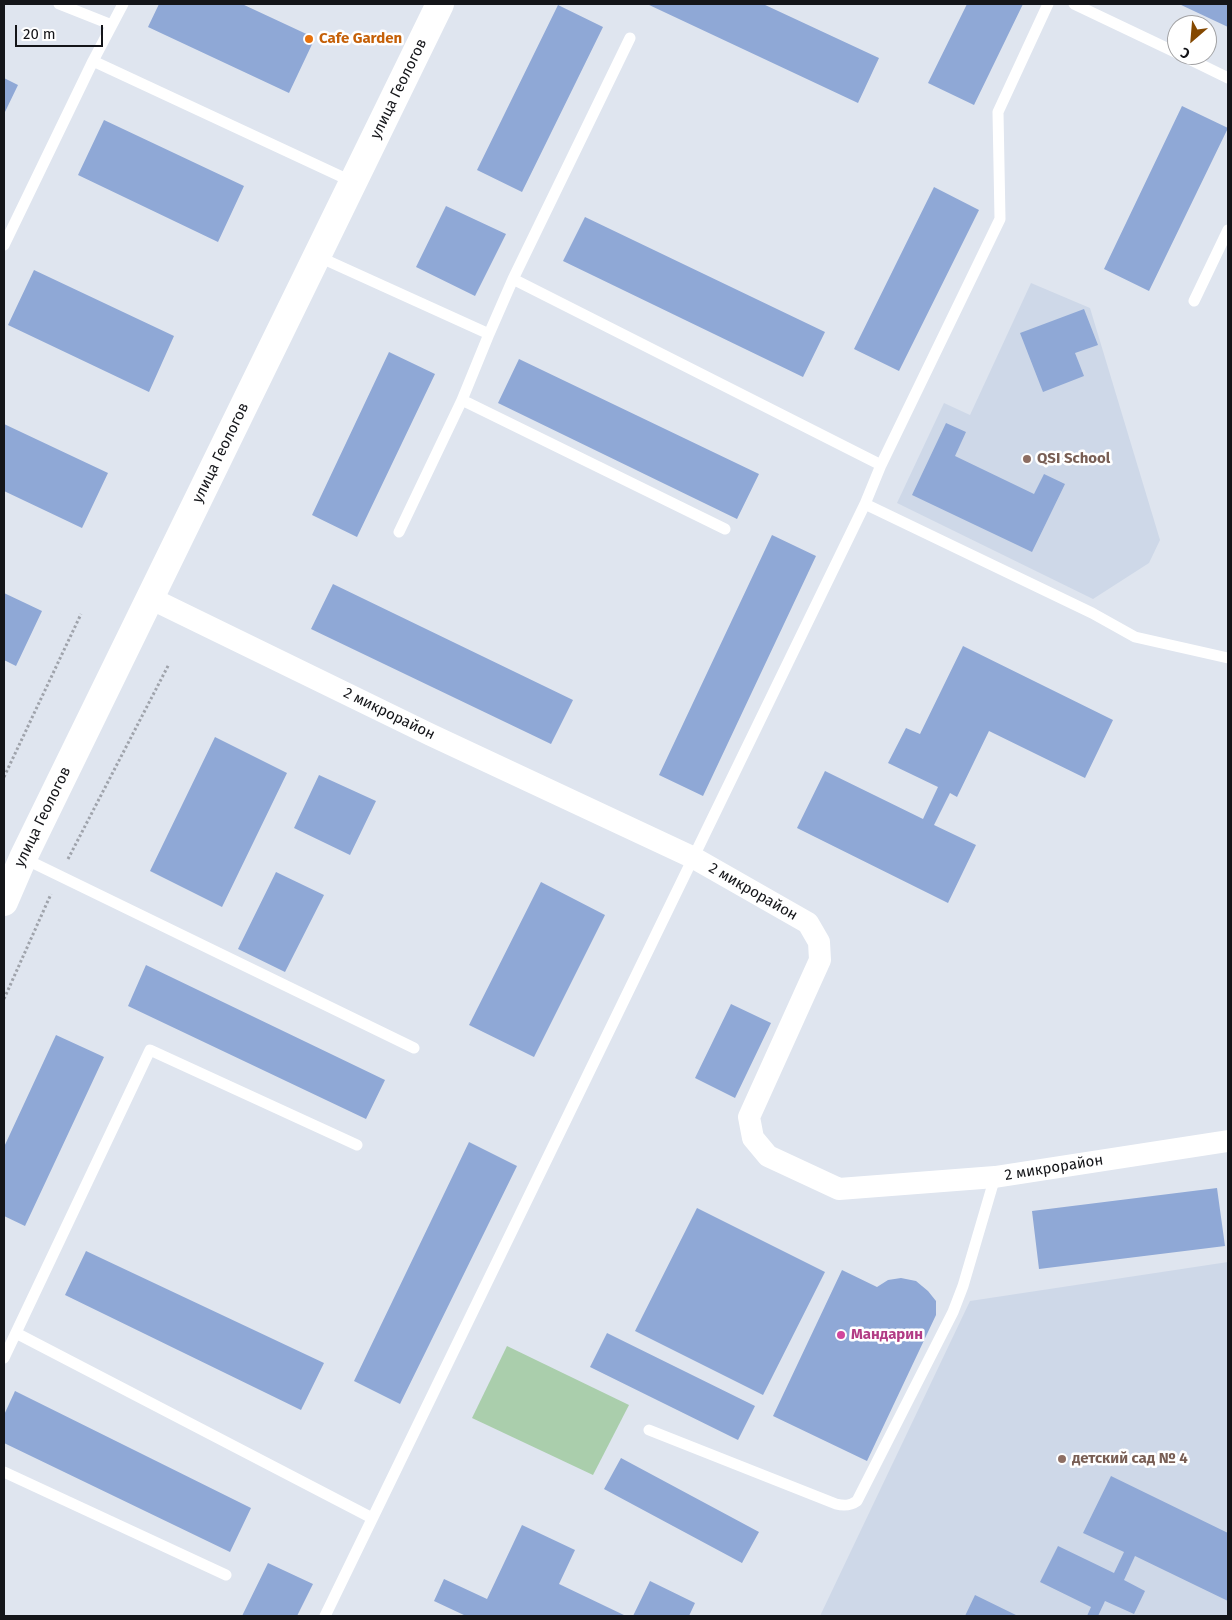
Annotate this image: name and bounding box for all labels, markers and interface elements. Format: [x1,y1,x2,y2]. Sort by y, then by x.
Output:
scale bar [18,15,105,47]
north arrow [1167,15,1217,65]
text: 20 m [23,25,56,43]
place label: Cafe Garden [319,30,402,48]
marker: Cafe Garden [303,33,315,45]
street label: улица Геологов [367,36,431,142]
text: С [1178,44,1193,62]
street label: улица Геологов [189,400,253,506]
place label: QSI School [1037,450,1110,468]
marker: QSI School [1021,453,1033,465]
street label: 2 микрорайон [340,684,438,744]
street label: улица Геологов [11,764,75,870]
street label: 2 микрорайон [705,859,801,925]
street label: 2 микрорайон [1003,1151,1105,1185]
place label: Мандарин [851,1326,923,1344]
marker: Мандарин [835,1329,847,1341]
place label: детский сад № 4 [1072,1450,1188,1468]
marker: детский сад № 4 [1056,1453,1068,1465]

